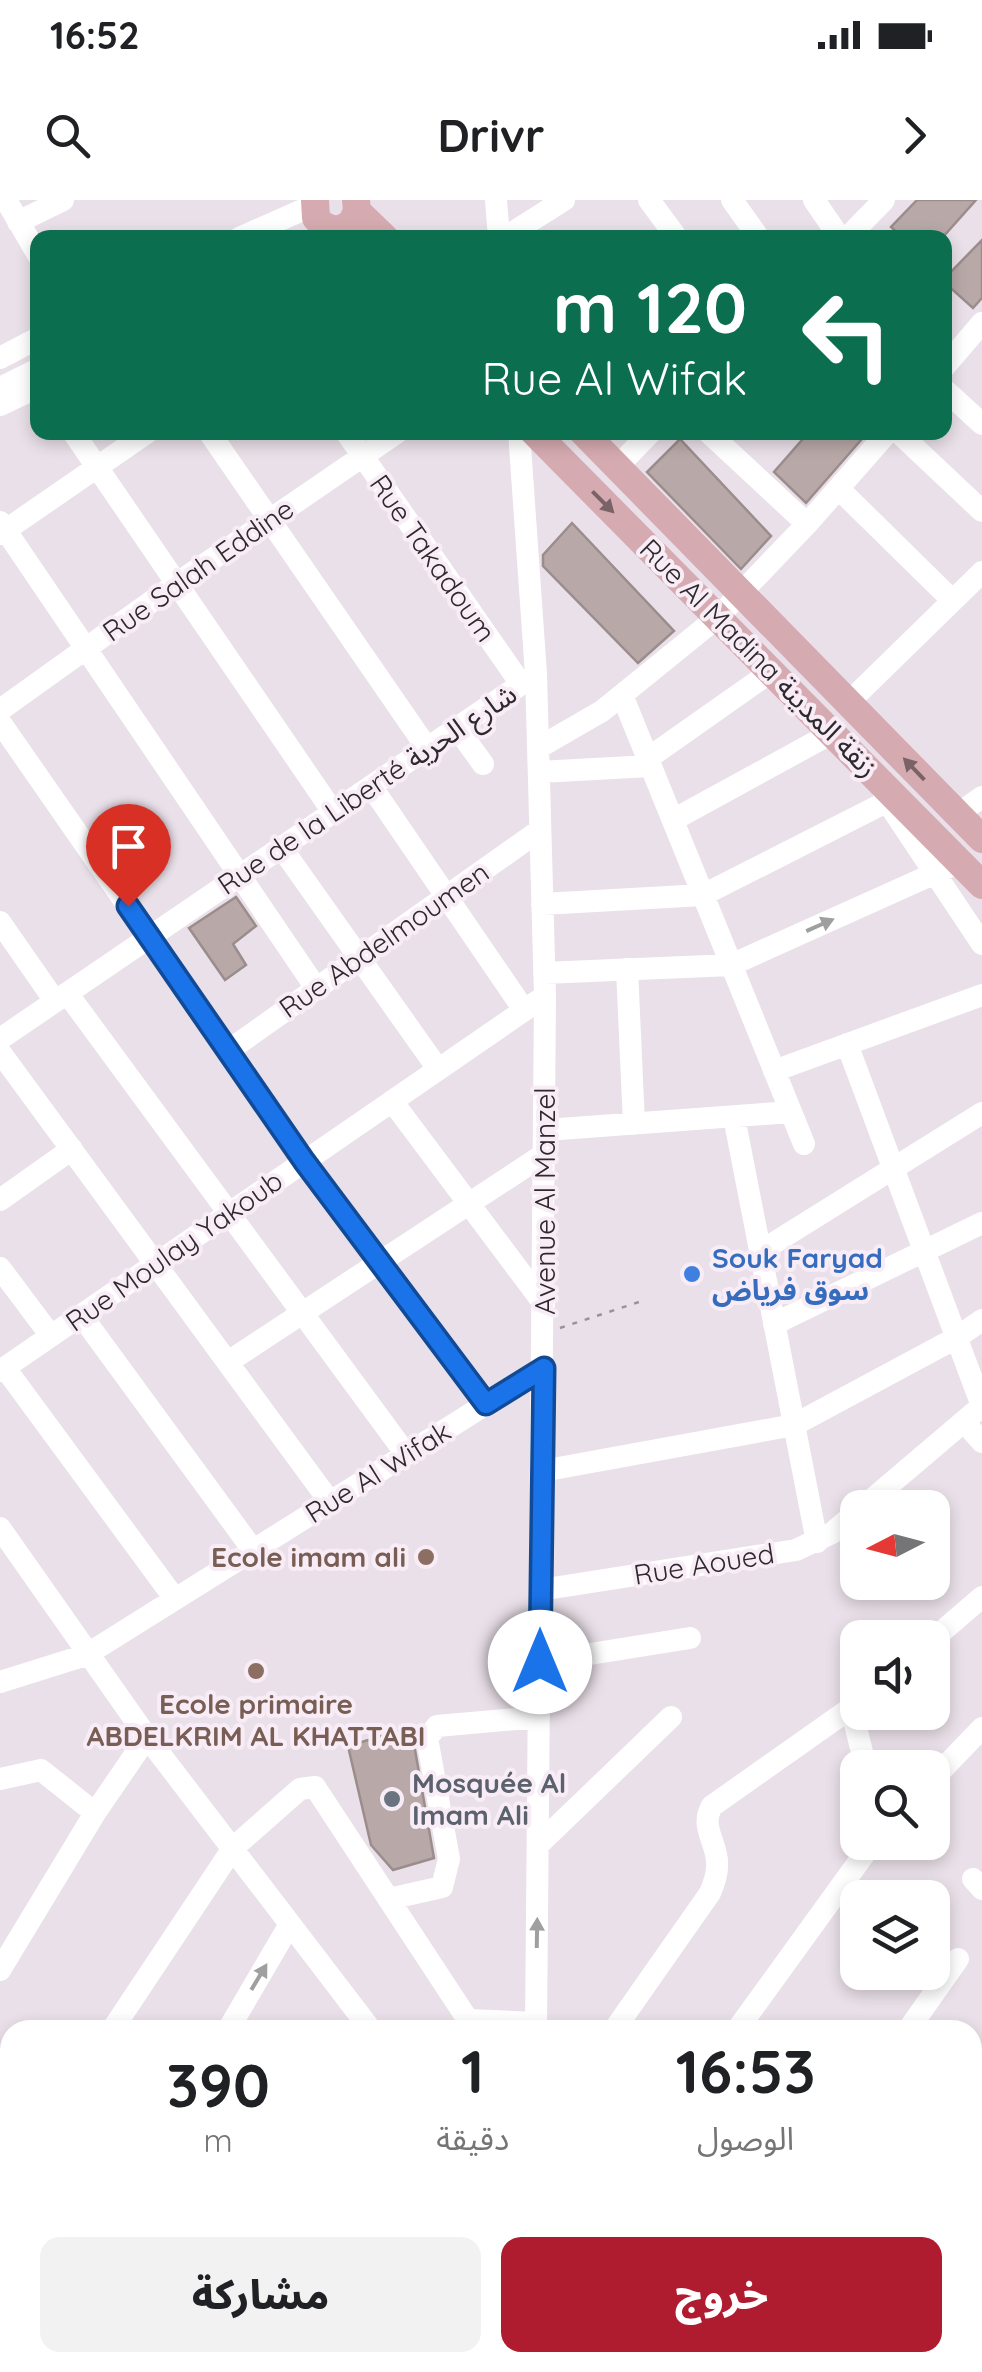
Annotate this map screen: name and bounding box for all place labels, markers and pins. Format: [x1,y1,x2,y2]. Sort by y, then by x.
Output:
pin [86,804,171,907]
place label: Souk Faryad سوق فرياض [712,1240,883,1307]
marker: Souk Faryad سوق فرياض [681,1263,703,1285]
place label: Ecole imam ali [211,1539,406,1574]
marker: Ecole imam ali [415,1546,437,1568]
marker: Ecole primaire ABDELKRIM AL KHATTABI [245,1660,267,1682]
place label: Ecole primaire ABDELKRIM AL KHATTABI [87,1686,425,1753]
place label: Mosquée Al Imam Ali [412,1765,566,1832]
marker: Mosquée Al Imam Ali [381,1788,403,1810]

